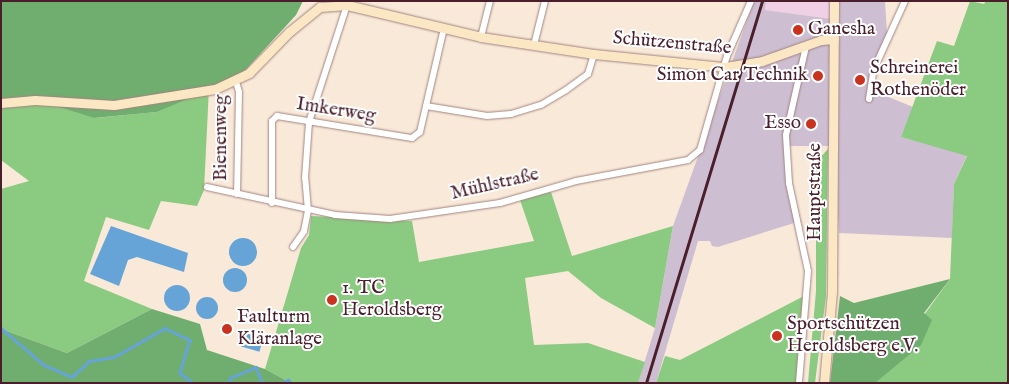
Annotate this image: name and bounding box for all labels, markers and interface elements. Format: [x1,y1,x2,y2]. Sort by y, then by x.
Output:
place label: Ganesha [808,19,875,41]
marker: Ganesha [792,24,804,36]
street label: Schützenstraße [612,27,732,61]
place label: Schreinerei Rothenöder [870,58,966,102]
place label: Simon Car Technik [657,65,808,87]
marker: Simon Car Technik [812,70,824,82]
marker: Schreinerei Rothenöder [854,74,866,86]
street label: Imkerweg [295,93,377,129]
street label: Bienenweg [211,95,233,181]
place label: Esso [764,113,801,135]
marker: Esso [805,118,817,130]
street label: Hauptstraße [805,143,827,241]
street label: Mühlstraße [449,164,541,206]
place label: 1. TC Heroldsberg [342,278,442,322]
marker: 1. TC Heroldsberg [326,294,338,306]
place label: Faulturm Kläranlage [237,307,322,351]
place label: Sportschützen Heroldsberg e.V. [787,314,918,358]
marker: Faulturm Kläranlage [221,323,233,335]
marker: Sportschützen Heroldsberg e.V. [771,330,783,342]

